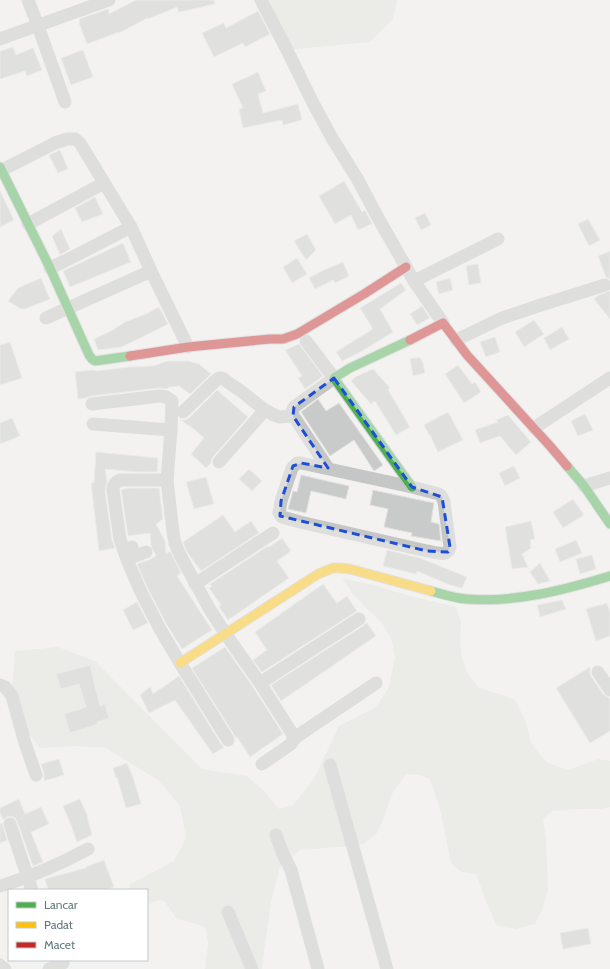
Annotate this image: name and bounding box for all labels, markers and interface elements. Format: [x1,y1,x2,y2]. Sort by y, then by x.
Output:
legend [8,889,148,961]
text: Lancar [44,897,78,912]
text: Padat [44,917,73,932]
text: Macet [44,937,75,952]

